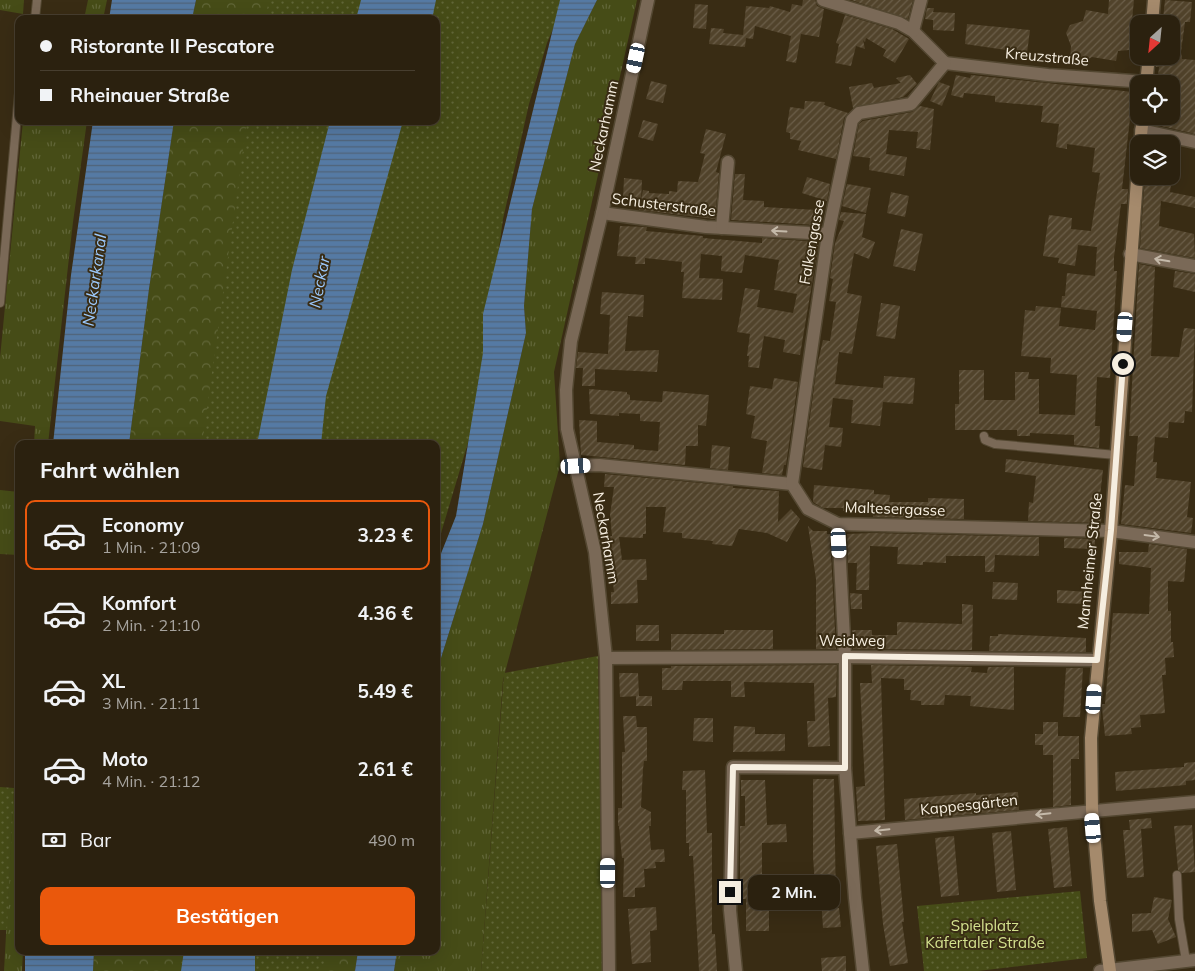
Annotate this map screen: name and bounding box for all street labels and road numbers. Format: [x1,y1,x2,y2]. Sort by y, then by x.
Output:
street label: Kreuzstraße [1004,43,1090,70]
street label: Neckarhamm [585,78,622,173]
street label: Schusterstraße [611,189,717,220]
street label: Falkengasse [795,198,828,286]
street label: Neckarhamm [589,490,624,585]
street label: Mannheimer Straße [1073,492,1106,630]
street label: Maltesergasse [844,497,946,520]
street label: Weidweg [819,631,885,650]
street label: Kappesgärten [919,790,1019,819]

